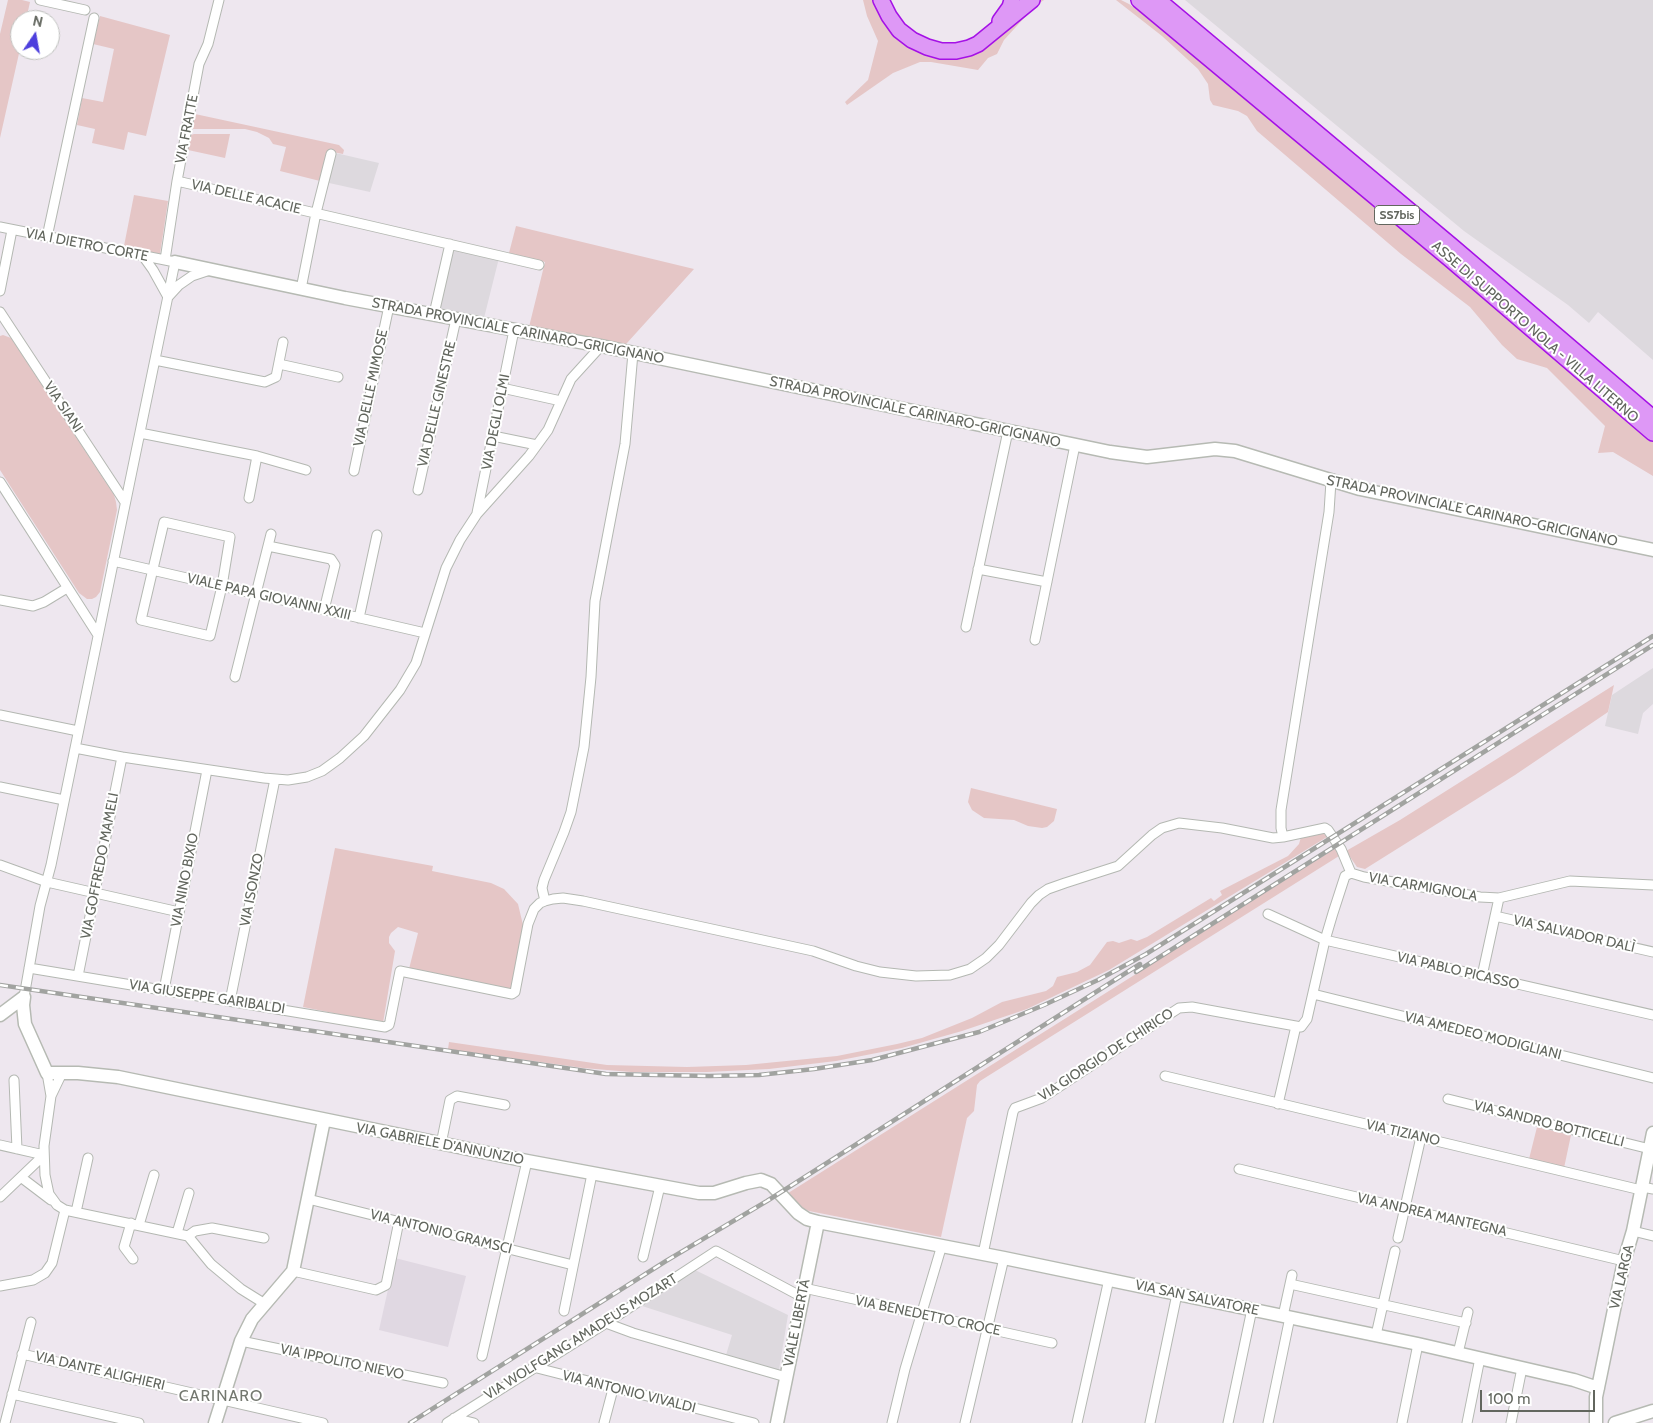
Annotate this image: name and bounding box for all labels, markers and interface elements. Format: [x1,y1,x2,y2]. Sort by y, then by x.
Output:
north arrow [10,10,60,60]
text: N [31,11,45,31]
street label: VIA FRATTE [172,93,202,165]
street label: VIA DELLE ACACIE [189,176,303,218]
road number: SS7bis [1374,206,1420,224]
street label: VIA I DIETRO CORTE [24,225,150,265]
street label: ASSE DI SUPPORTO NOLA - VILLA LITERNO [1428,238,1642,426]
street label: STRADA PROVINCIALE CARINARO-GRICIGNANO [370,294,666,368]
street label: VIA DELLE MIMOSE [350,328,392,448]
street label: VIA DELLE GINESTRE [414,339,460,469]
street label: VIA DEGLI OLMI [478,373,514,471]
street label: STRADA PROVINCIALE CARINARO-GRICIGNANO [768,373,1062,451]
street label: VIA SIANI [40,378,86,436]
street label: STRADA PROVINCIALE CARINARO-GRICIGNANO [1325,472,1619,550]
street label: VIALE PAPA GIOVANNI XXIII [185,570,353,624]
street label: VIA GOFFREDO MAMELI [78,791,122,941]
street label: VIA NINO BIXIO [168,831,202,929]
street label: VIA ISONZO [237,852,267,928]
street label: VIA CARMIGNOLA [1367,869,1479,905]
street label: VIA SALVADOR DALÌ [1511,912,1637,956]
street label: VIA PABLO PICASSO [1395,949,1521,993]
street label: VIA GIUSEPPE GARIBALDI [128,976,286,1018]
street label: VIA GIORGIO DE CHIRICO [1035,1005,1177,1105]
street label: VIA AMEDEO MODIGLIANI [1403,1008,1563,1064]
street label: VIA SANDRO BOTTICELLI [1472,1097,1626,1151]
street label: VIA TIZIANO [1364,1116,1442,1150]
street label: VIA GABRIELE D'ANNUNZIO [355,1120,525,1168]
street label: VIA ANDREA MANTEGNA [1355,1190,1509,1240]
street label: VIA ANTONIO GRAMSCI [368,1206,514,1258]
street label: VIA LARGA [1606,1243,1638,1311]
street label: VIA WOLFGANG AMADEUS MOZART [481,1270,681,1404]
street label: VIA SAN SALVATORE [1134,1277,1260,1319]
street label: VIALE LIBERTÀ [780,1278,814,1368]
street label: VIA BENEDETTO CROCE [854,1292,1002,1340]
street label: VIA IPPOLITO NIEVO [279,1341,405,1383]
street label: VIA DANTE ALIGHIERI [34,1348,166,1394]
street label: VIA ANTONIO VIVALDI [561,1367,697,1417]
scale bar [1483,1380,1598,1412]
district label: CARINARO [178,1386,264,1406]
text: 100 m [1488,1390,1530,1408]

